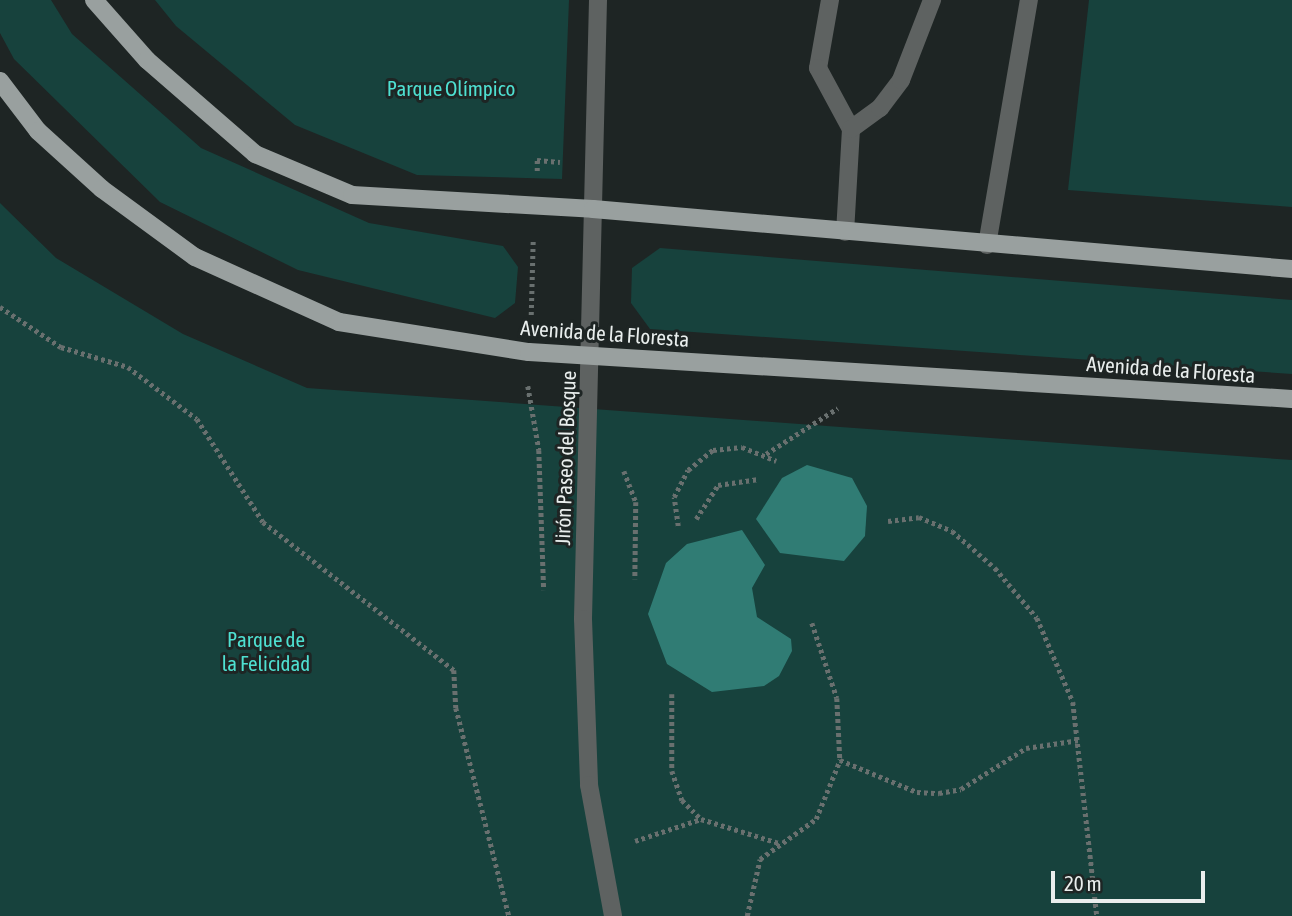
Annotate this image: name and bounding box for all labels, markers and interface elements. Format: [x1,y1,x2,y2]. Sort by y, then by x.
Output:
park label: Parque Olímpico [387,75,515,101]
street label: Avenida de la Floresta [520,315,690,351]
street label: Avenida de la Floresta [1086,351,1256,387]
street label: Jirón Paseo del Bosque [549,370,581,546]
park label: Parque de la Felicidad [222,626,310,676]
scale bar [1054,856,1208,900]
text: 20 m [1064,871,1102,895]

